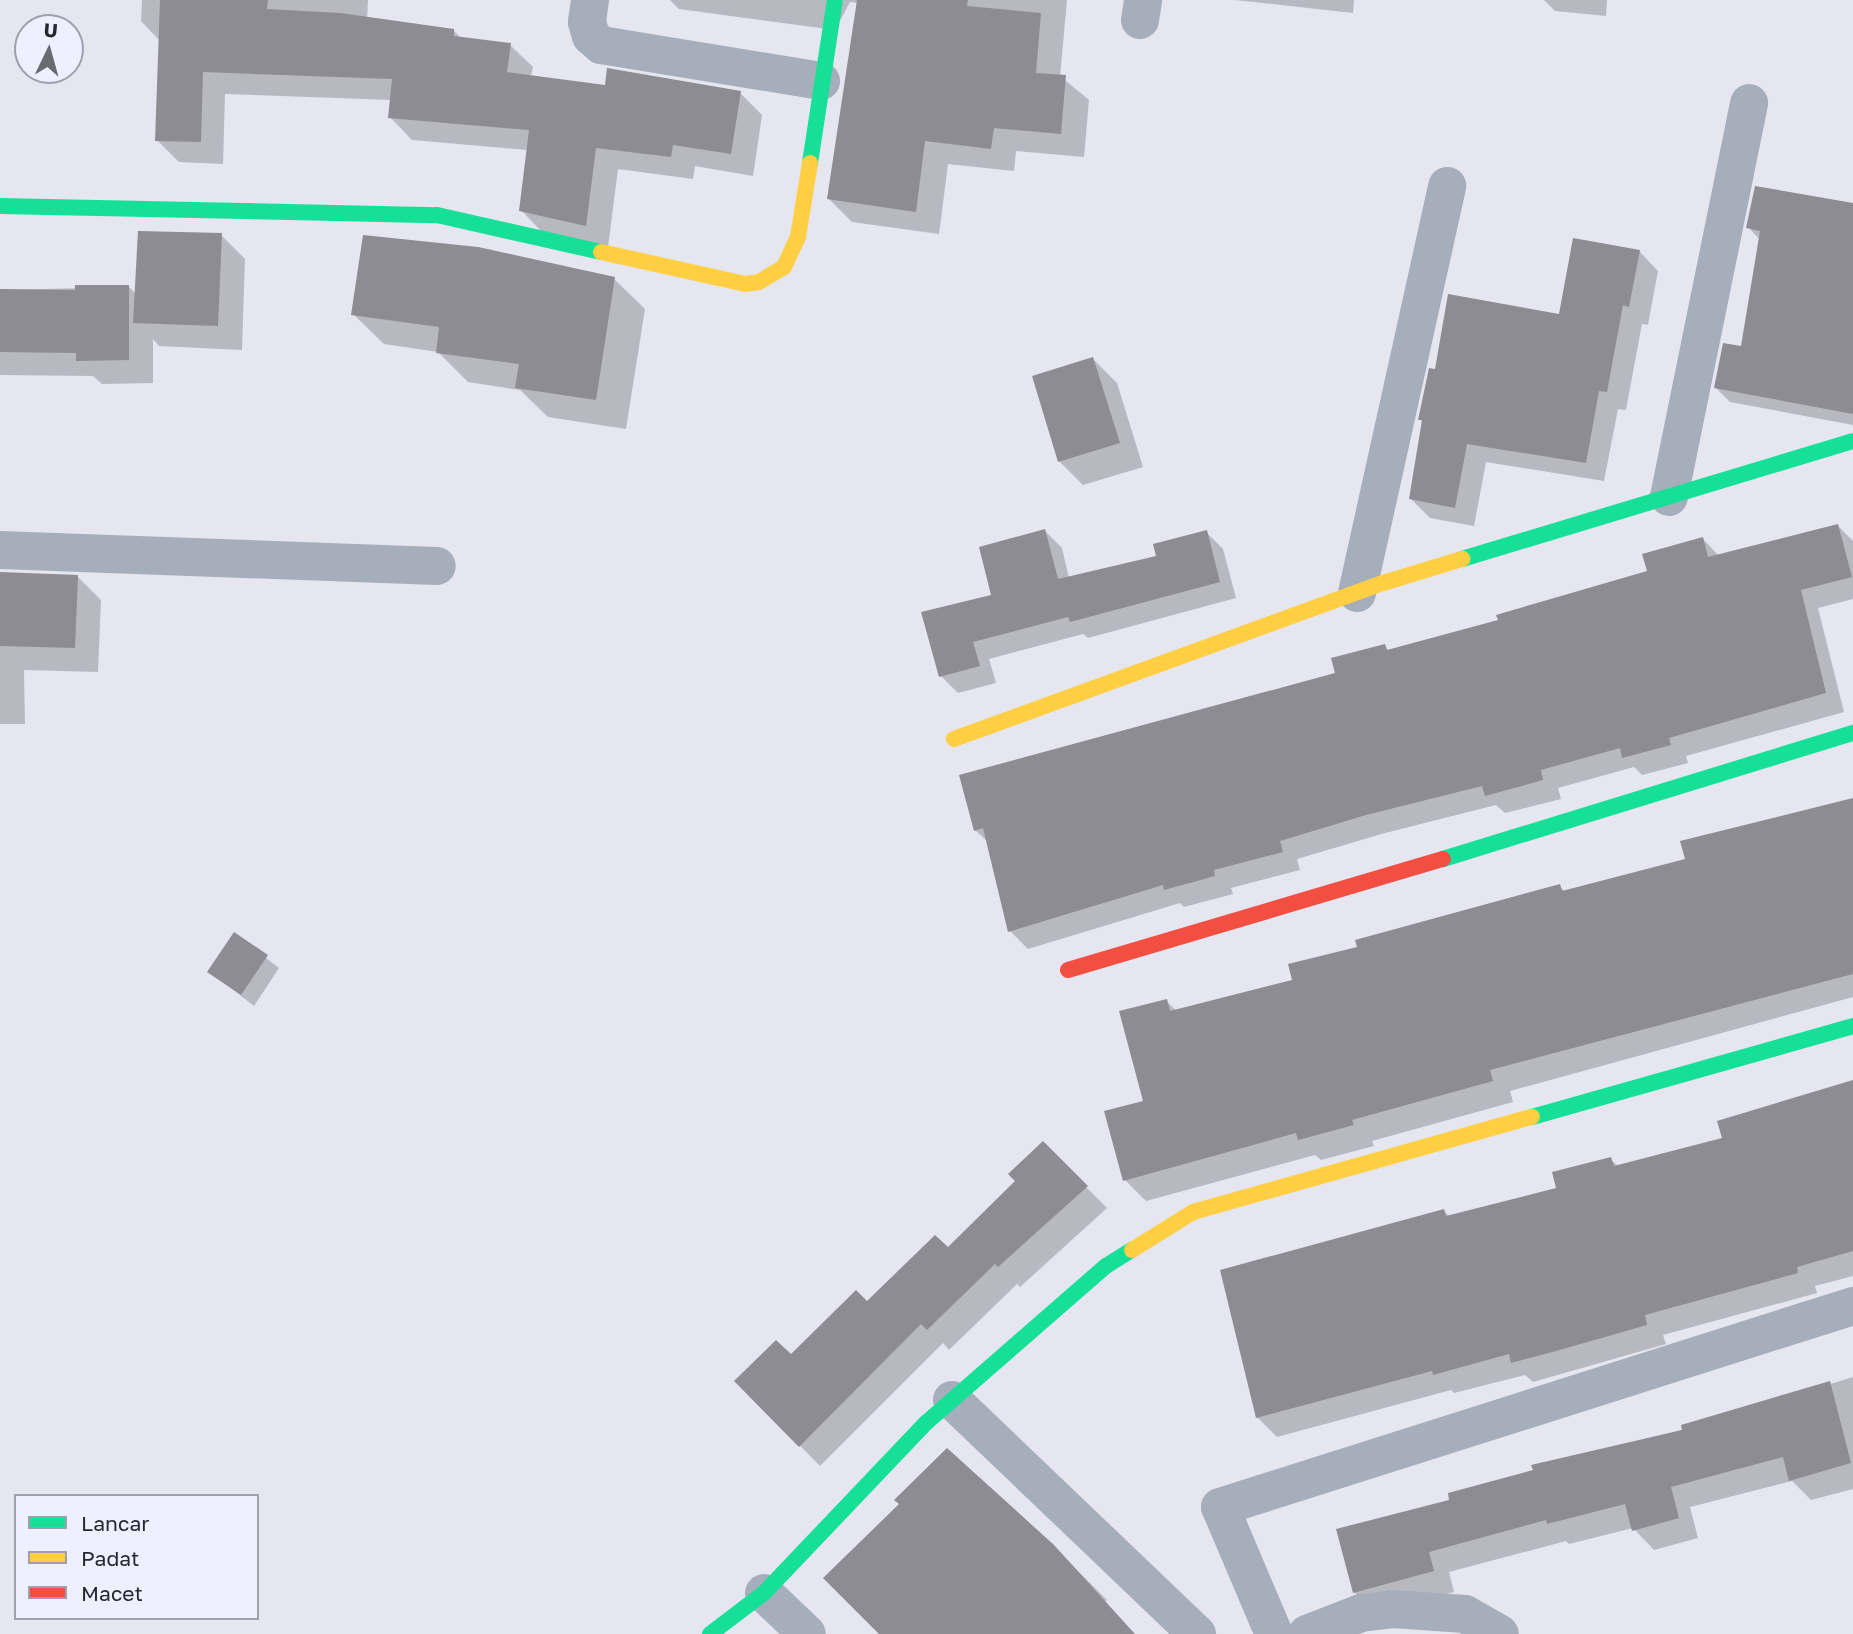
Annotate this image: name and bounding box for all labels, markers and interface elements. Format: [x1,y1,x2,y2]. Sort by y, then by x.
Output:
north arrow [14,14,84,84]
text: U [43,18,59,42]
legend [14,1494,259,1620]
text: Lancar [81,1510,149,1536]
text: Padat [81,1545,139,1571]
text: Macet [81,1580,143,1606]

